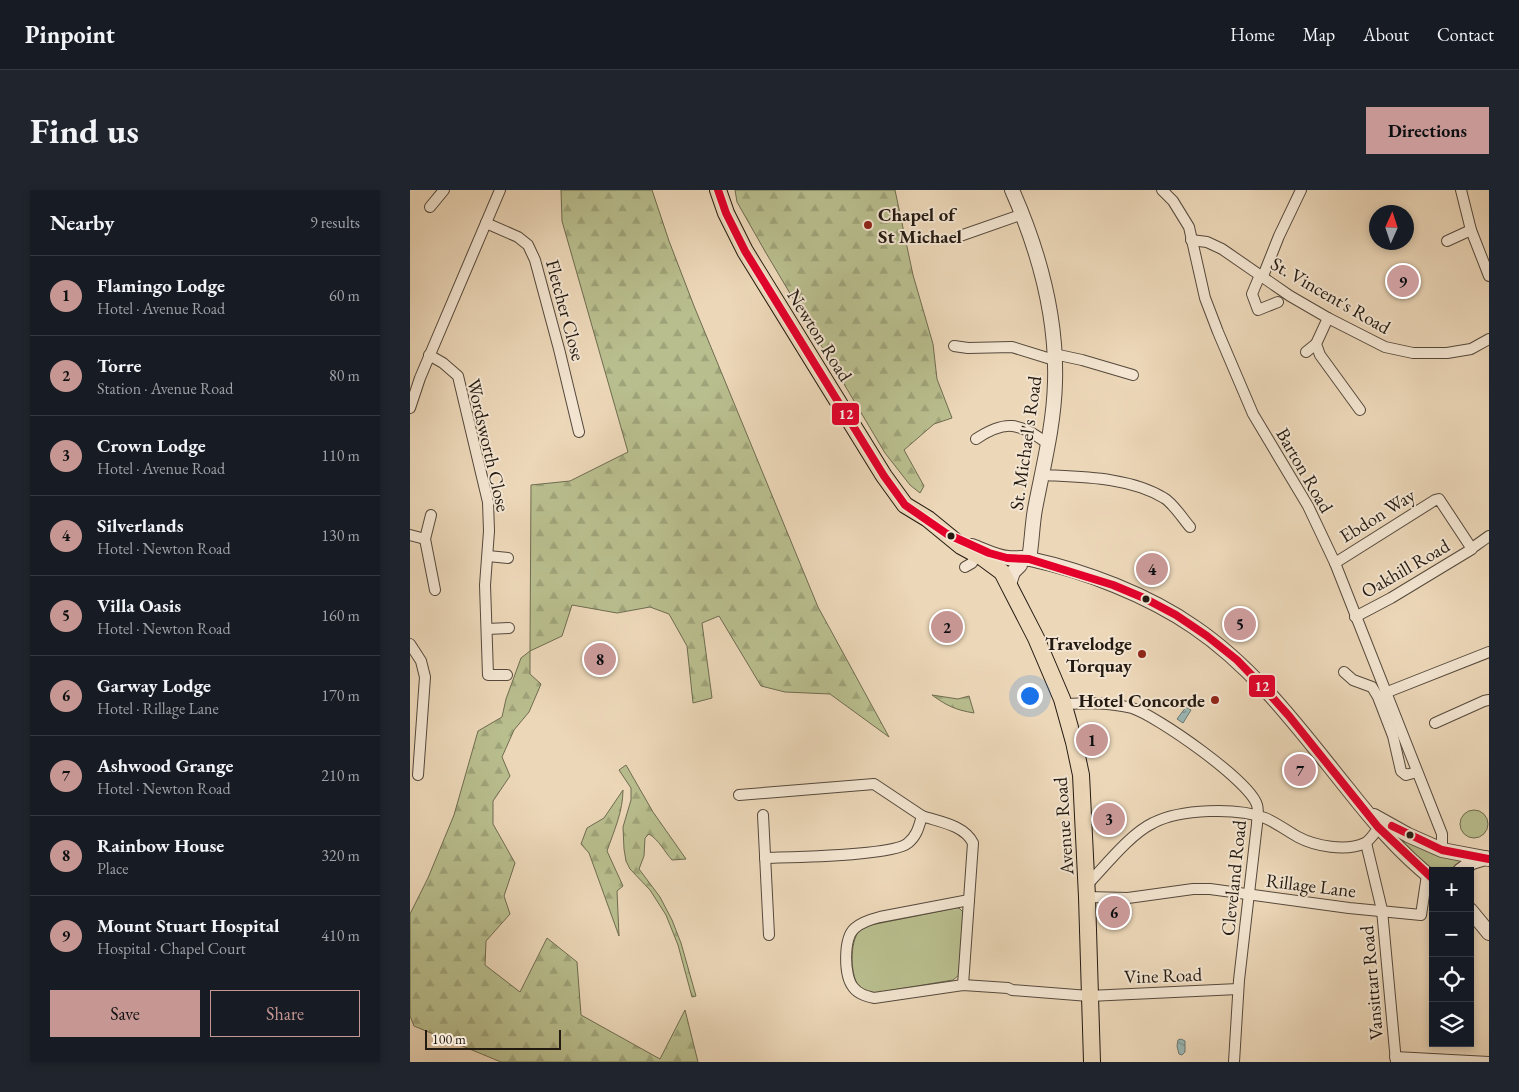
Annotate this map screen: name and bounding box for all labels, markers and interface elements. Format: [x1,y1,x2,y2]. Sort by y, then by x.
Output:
text: Pinpoint [25,19,115,50]
text: Home [1230,23,1275,46]
text: Map [1303,23,1335,46]
text: About [1363,23,1409,46]
text: Contact [1437,23,1494,46]
button: Directions [1366,107,1489,154]
text: Find us [30,108,139,153]
place label: Chapel of St Michael [878,202,963,249]
north arrow [1369,205,1414,250]
text: Nearby [50,209,114,236]
text: 9 results [310,212,360,233]
marker: Chapel of St Michael [862,219,874,231]
street label: St. Vincent's Road [1266,251,1395,340]
street label: Fletcher Close [540,257,591,363]
pin: 9 [1387,262,1419,300]
text: Flamingo Lodge [97,273,225,298]
street label: Newton Road [781,284,858,386]
text: 1 [62,285,70,306]
text: 60 m [329,285,360,306]
text: Hotel · Avenue Road [97,298,225,319]
text: Torre [97,353,141,378]
text: 2 [62,365,70,386]
text: 80 m [329,365,360,386]
street label: St. Michael's Road [1004,374,1047,512]
street label: Wordsworth Close [461,376,516,514]
text: Station · Avenue Road [97,378,233,399]
line badge: 12 [831,402,860,426]
text: 12 [839,405,854,423]
street label: Barton Road [1270,423,1339,518]
text: Crown Lodge [97,433,206,458]
text: 3 [62,445,70,466]
text: 110 m [321,445,360,466]
text: Hotel · Avenue Road [97,458,225,479]
street label: Ebdon Way [1335,482,1420,548]
text: Silverlands [97,513,184,538]
text: 4 [62,525,70,546]
text: 130 m [321,525,360,546]
unlabelled marker [946,531,956,541]
street label: Oakhill Road [1357,533,1454,604]
text: Hotel · Newton Road [97,538,231,559]
pin: 4 [1136,550,1168,588]
text: Villa Oasis [97,593,181,618]
unlabelled marker [1141,594,1151,604]
text: 5 [62,605,70,626]
text: 160 m [321,605,360,626]
pin: 5 [1224,605,1256,643]
pin: 2 [931,608,963,646]
text: Hotel · Newton Road [97,618,231,639]
place label: Travelodge Torquay [1045,631,1133,678]
pin: 8 [584,640,616,678]
marker: Travelodge Torquay [1136,648,1148,660]
text: Garway Lodge [97,673,211,698]
line badge: 12 [1248,674,1276,698]
text: 12 [1255,677,1270,695]
your location [1017,683,1043,709]
text: 6 [62,685,70,706]
text: 170 m [321,685,360,706]
place label: Hotel Concorde [1079,688,1205,713]
marker: Hotel Concorde [1209,694,1221,706]
text: Hotel · Rillage Lane [97,698,219,719]
pin: 1 [1076,721,1108,759]
pin: 7 [1284,751,1316,789]
text: Ashwood Grange [97,753,233,778]
text: 7 [62,765,70,786]
text: 210 m [321,765,360,786]
street label: Avenue Road [1048,776,1079,877]
text: Hotel · Newton Road [97,778,231,799]
pin: 3 [1093,800,1125,838]
street label: Cleveland Road [1215,819,1252,937]
unlabelled marker [1405,830,1415,840]
text: Rainbow House [97,833,224,858]
text: 8 [62,845,70,866]
text: 320 m [321,845,360,866]
text: Place [97,858,129,879]
map controls [1429,867,1474,1047]
button: + [1429,867,1474,912]
street label: Rillage Lane [1265,868,1357,903]
pin: 6 [1098,893,1130,931]
button: − [1429,912,1474,957]
text: Mount Stuart Hospital [97,913,280,938]
street label: Vansittart Road [1354,924,1389,1041]
text: 9 [62,925,70,946]
text: 410 m [321,925,360,946]
text: Hospital · Chapel Court [97,938,246,959]
button: locate [1429,957,1474,1002]
street label: Vine Road [1124,962,1203,989]
button: Save [50,990,200,1037]
button: Share [210,990,360,1037]
button: layers [1429,1002,1474,1047]
scale bar [425,1027,561,1050]
text: 100 m [432,1030,466,1048]

